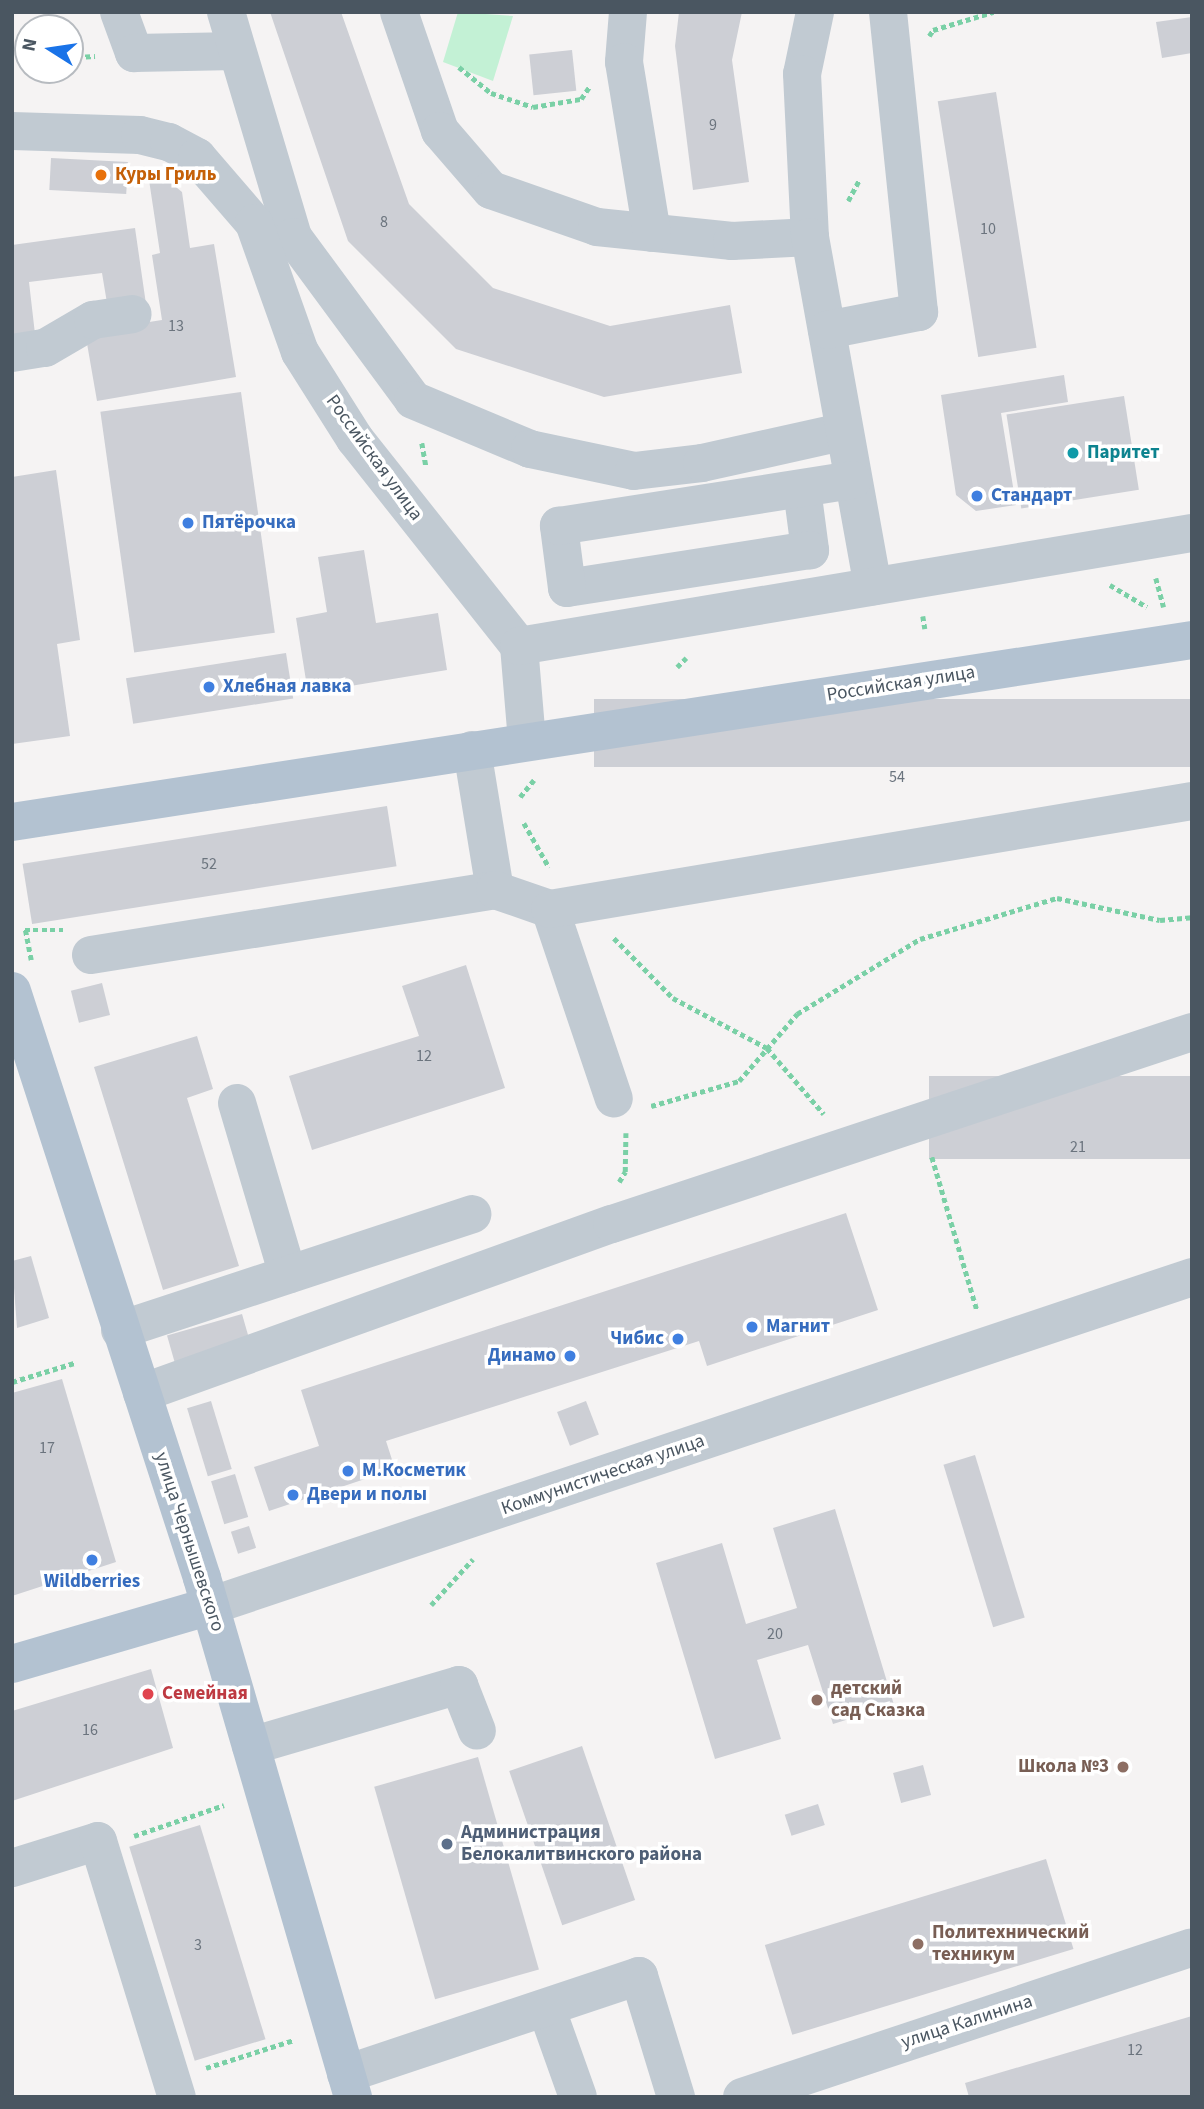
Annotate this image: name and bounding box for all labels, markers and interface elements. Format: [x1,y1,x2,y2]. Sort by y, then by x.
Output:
north arrow [14,14,84,84]
text: N [15,36,44,54]
house number: 9 [709,115,717,135]
place label: Куры Гриль [115,164,216,186]
marker: Куры Гриль [93,167,109,183]
house number: 8 [380,212,388,232]
house number: 10 [980,219,996,239]
house number: 13 [168,316,184,336]
street label: Российская улица [321,391,427,525]
place label: Паритет [1087,442,1160,464]
marker: Паритет [1065,445,1081,461]
place label: Стандарт [991,485,1072,507]
marker: Стандарт [969,488,985,504]
place label: Пятёрочка [202,512,296,534]
marker: Пятёрочка [180,515,196,531]
street label: Российская улица [825,661,977,707]
place label: Хлебная лавка [223,676,352,698]
marker: Хлебная лавка [201,679,217,695]
house number: 54 [889,767,905,787]
house number: 52 [201,854,217,874]
house number: 12 [416,1046,432,1066]
house number: 21 [1070,1137,1086,1157]
place label: Магнит [766,1316,830,1338]
marker: Магнит [744,1319,760,1335]
place label: Чибис [610,1328,664,1350]
marker: Чибис [670,1331,686,1347]
place label: Динамо [488,1345,556,1367]
marker: Динамо [562,1348,578,1364]
street label: Коммунистическая улица [498,1429,708,1521]
house number: 17 [39,1438,55,1458]
street label: улица Чернышевского [149,1450,229,1634]
place label: М.Косметик [362,1460,466,1482]
marker: М.Косметик [340,1463,356,1479]
place label: Двери и полы [307,1484,427,1506]
marker: Двери и полы [285,1487,301,1503]
marker: Wildberries [84,1552,100,1568]
place label: Wildberries [44,1571,140,1593]
house number: 20 [767,1624,783,1644]
place label: детский сад Сказка [831,1678,925,1722]
place label: Семейная [162,1683,248,1705]
marker: Семейная [140,1686,156,1702]
marker: детский сад Сказка [809,1692,825,1708]
house number: 16 [82,1720,98,1740]
place label: Школа №3 [1018,1756,1109,1778]
marker: Школа №3 [1115,1759,1131,1775]
place label: Администрация Белокалитвинского района [461,1822,702,1866]
marker: Администрация Белокалитвинского района [439,1836,455,1852]
place label: Политехнический техникум [932,1922,1089,1966]
house number: 3 [194,1935,202,1955]
marker: Политехнический техникум [910,1936,926,1952]
street label: улица Калинина [898,1990,1036,2054]
house number: 12 [1127,2040,1143,2060]

